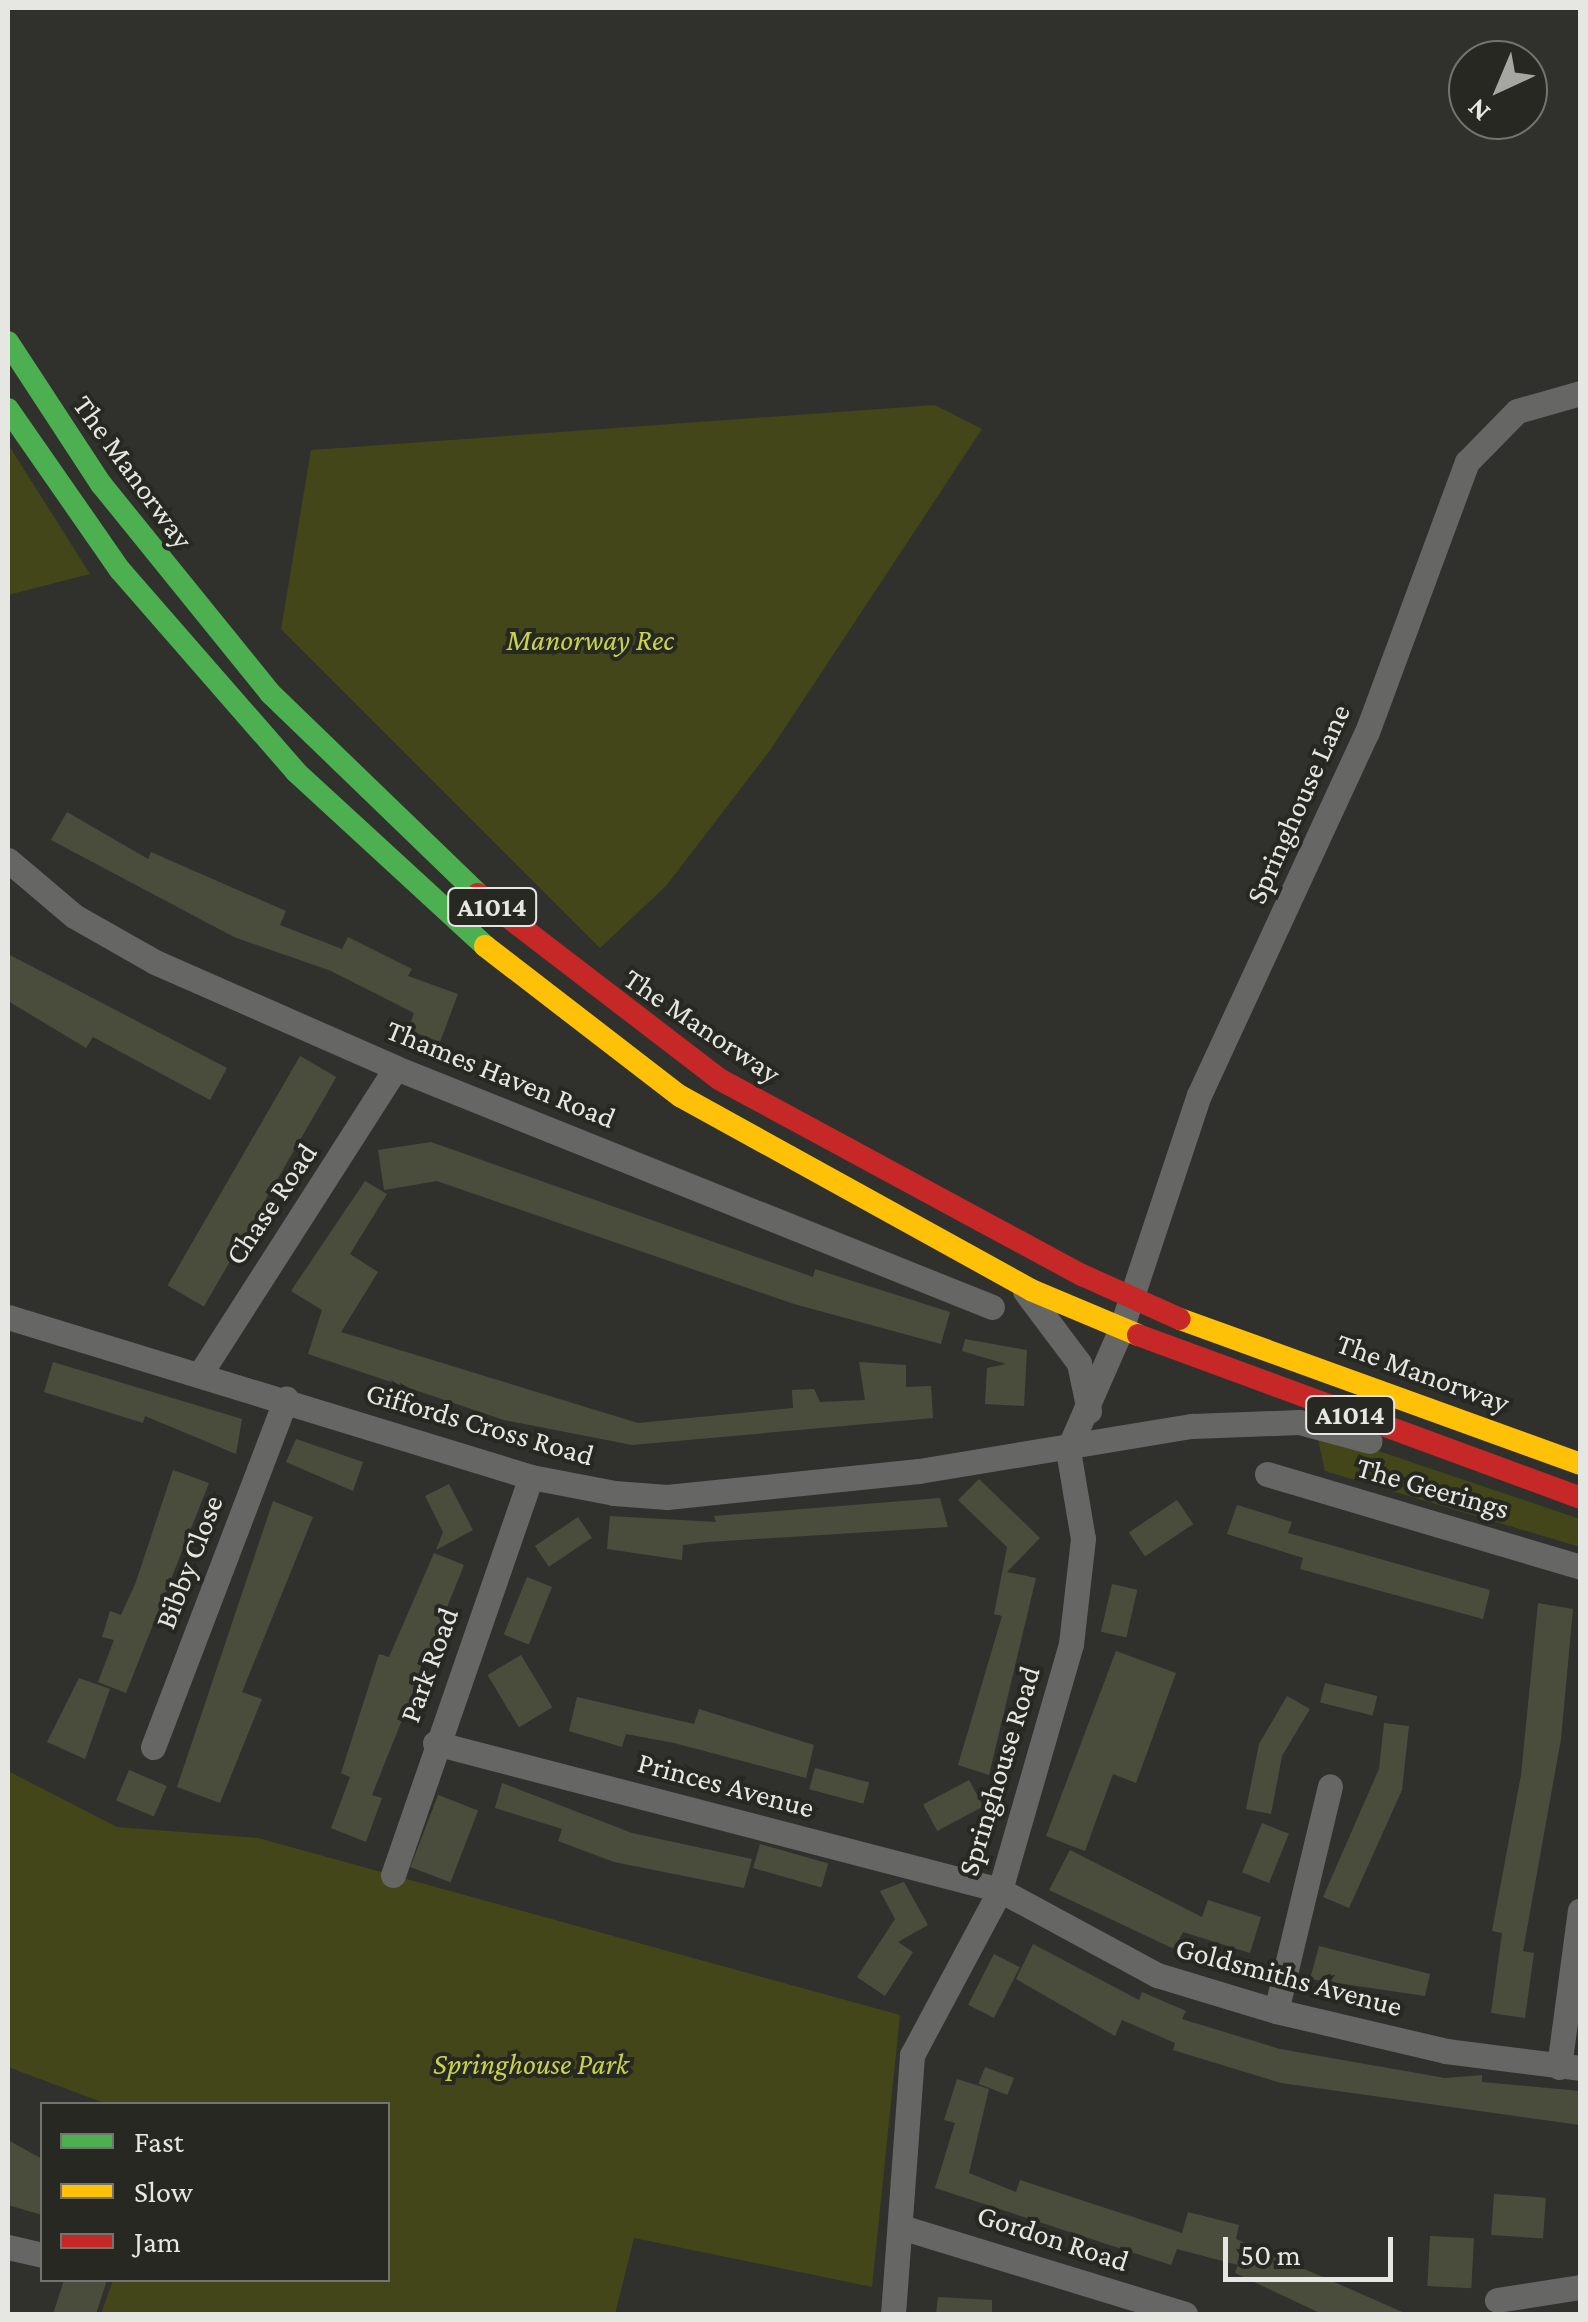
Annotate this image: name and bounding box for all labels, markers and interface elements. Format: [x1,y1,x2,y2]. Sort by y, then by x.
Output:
north arrow [1448,40,1548,140]
text: N [1461,93,1496,128]
street label: The Manorway [65,388,201,556]
park label: Manorway Rec [506,622,674,658]
street label: Springhouse Lane [1238,699,1358,909]
road number: A1014 [447,884,537,930]
street label: The Manorway [617,960,787,1092]
street label: Thames Haven Road [381,1012,621,1136]
street label: Chase Road [217,1136,325,1272]
street label: The Manorway [1332,1325,1514,1421]
street label: Giffords Cross Road [362,1374,598,1474]
road number: A1014 [1305,1392,1395,1438]
street label: The Geerings [1352,1449,1514,1527]
street label: Bibby Close [147,1490,231,1634]
street label: Park Road [392,1603,466,1727]
street label: Springhouse Road [950,1662,1048,1880]
street label: Princes Avenue [634,1744,818,1826]
street label: Goldsmiths Avenue [1172,1929,1406,2025]
park label: Springhouse Park [433,2046,629,2082]
legend [40,2102,390,2282]
text: Fast [134,2125,184,2158]
text: Slow [134,2175,193,2208]
street label: Gordon Road [973,2197,1133,2279]
scale bar [1228,2217,1398,2279]
text: Jam [134,2225,181,2258]
text: 50 m [1240,2238,1301,2271]

